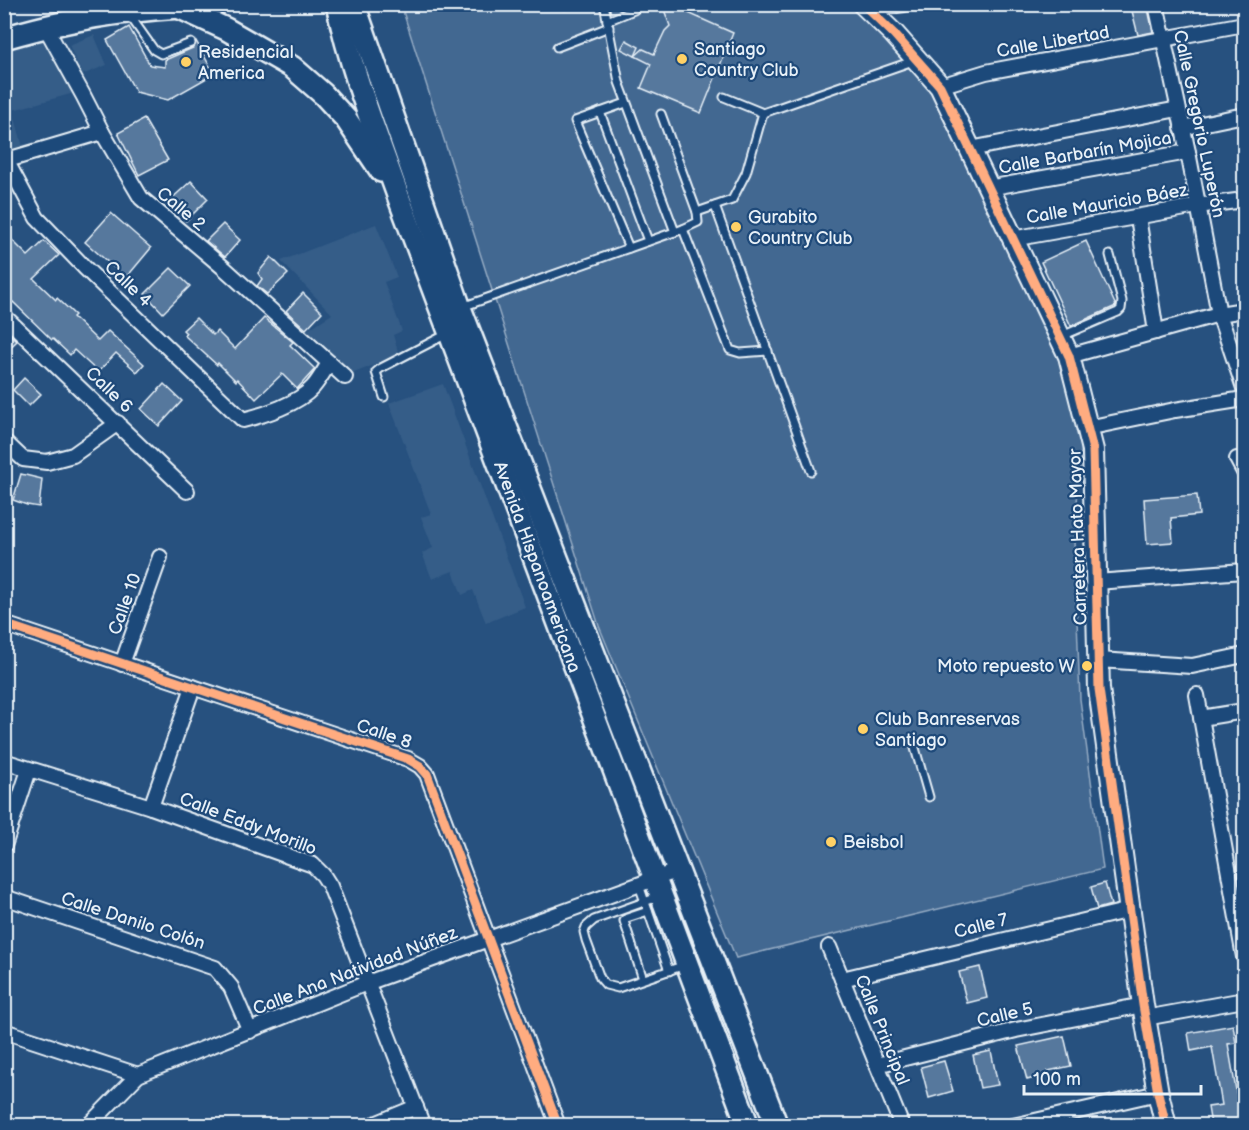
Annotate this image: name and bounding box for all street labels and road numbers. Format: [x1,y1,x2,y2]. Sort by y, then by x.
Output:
street label: Calle Libertad [995,22,1111,62]
street label: Calle Gregorio Luperón [1169,28,1229,220]
street label: Calle Barbarín Mojica [997,127,1173,179]
street label: Calle Mauricio Báez [1025,179,1190,229]
street label: Calle 2 [152,183,210,236]
street label: Calle 4 [100,257,156,312]
street label: Calle 6 [81,363,137,417]
street label: Carretera Hato Mayor [1064,448,1092,626]
street label: Avenida Hispanoamericana [489,459,585,675]
street label: Calle 10 [104,570,146,638]
street label: Calle 8 [354,715,414,753]
street label: Calle Eddy Morillo [176,788,320,860]
street label: Calle Danilo Colón [58,888,208,954]
street label: Calle 7 [952,909,1010,943]
street label: Calle Ana Natividad Núñez [250,922,460,1020]
street label: Calle Principal [850,972,914,1088]
street label: Calle 5 [975,998,1035,1032]

